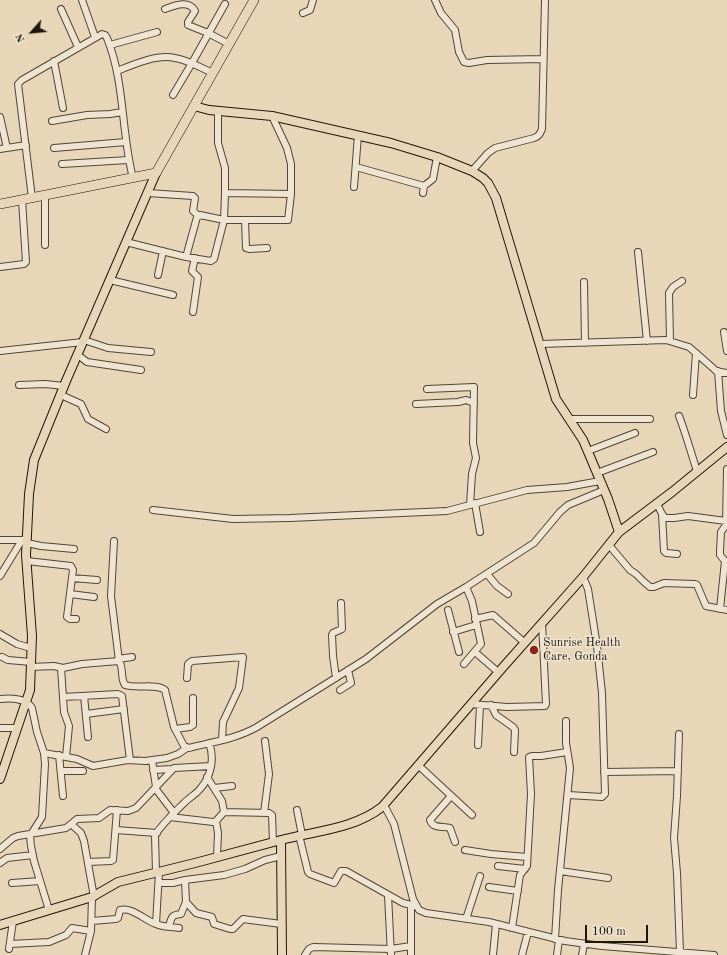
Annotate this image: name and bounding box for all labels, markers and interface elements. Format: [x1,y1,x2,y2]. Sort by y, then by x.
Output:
north arrow [12,12,52,52]
text: N [14,31,28,44]
place label: Sunrise Health Care, Gonda [543,636,620,664]
marker: Sunrise Health Care, Gonda [528,644,540,656]
scale bar [587,917,650,943]
text: 100 m [592,926,626,938]

